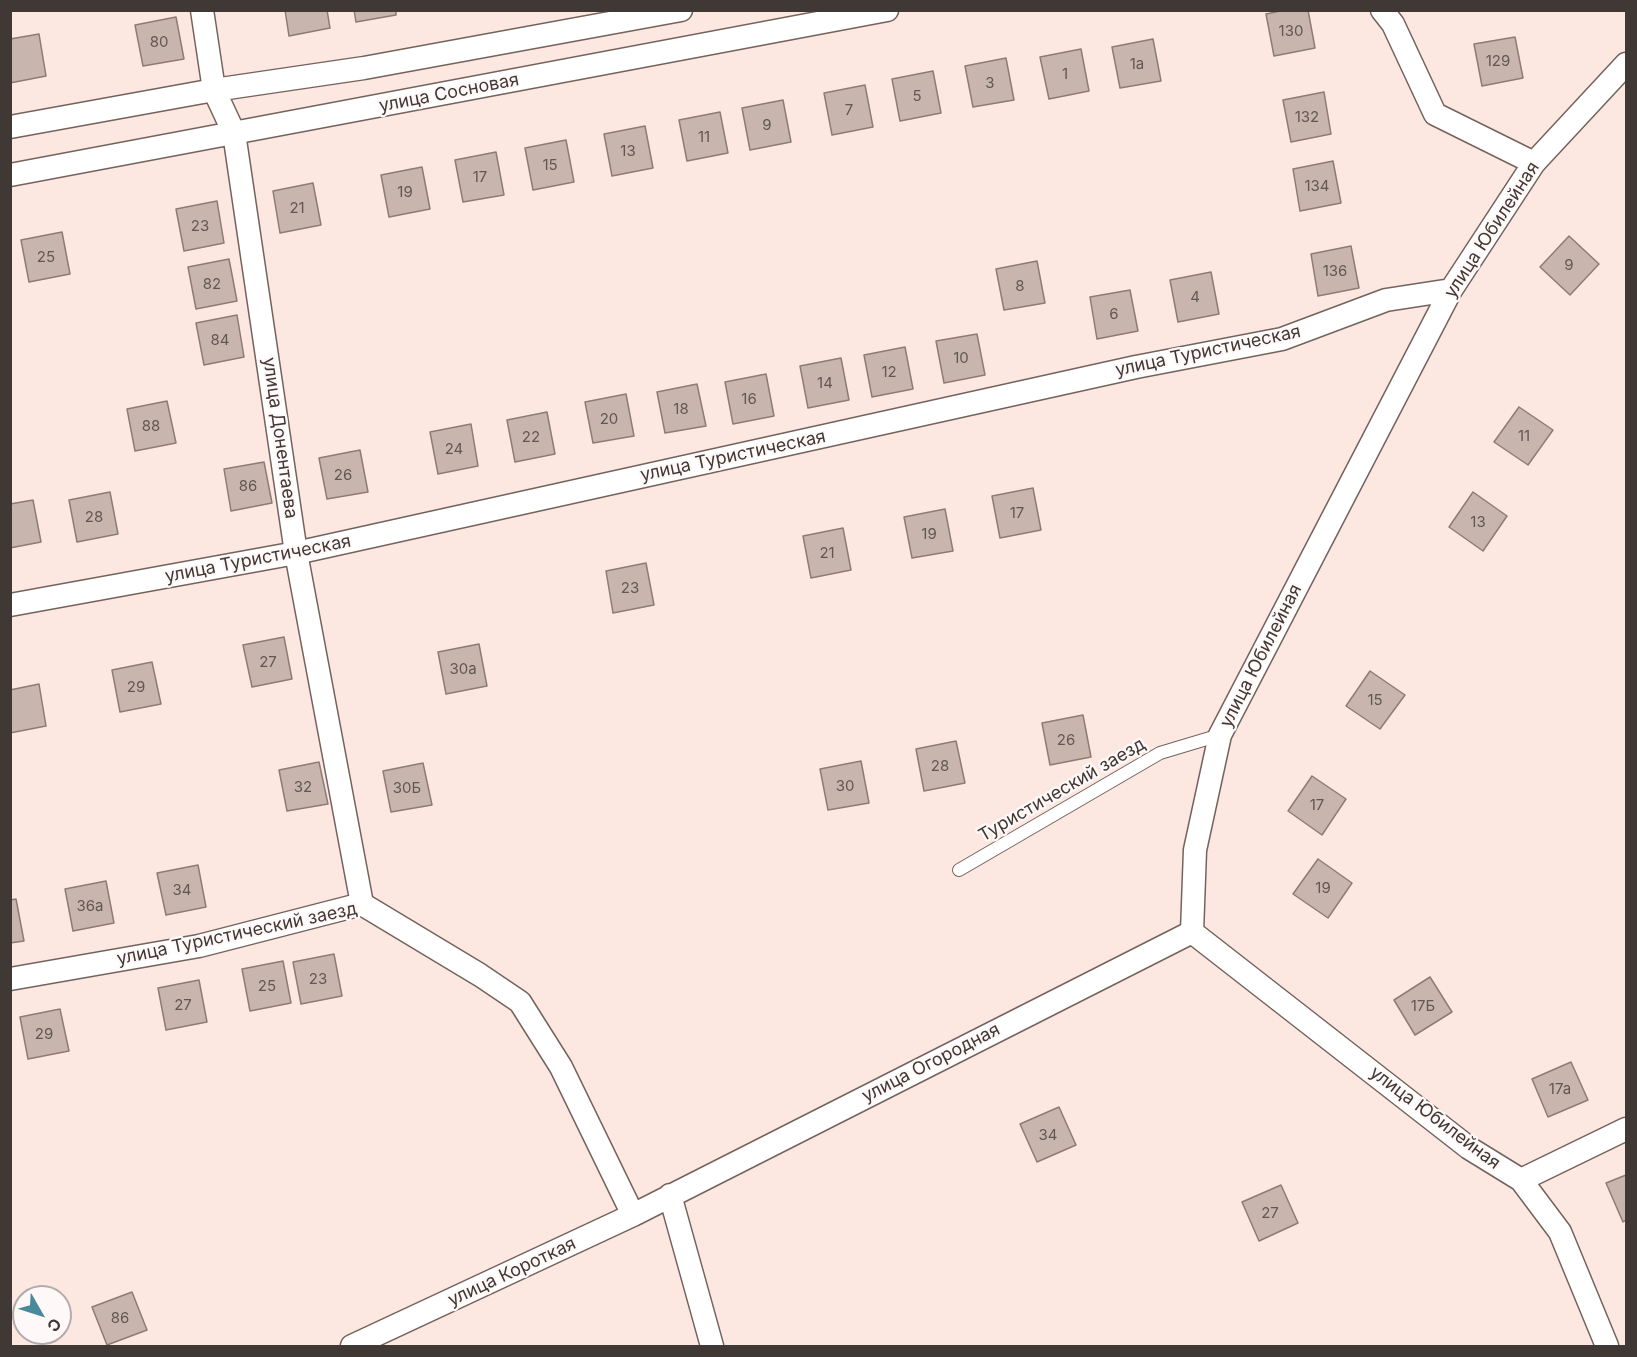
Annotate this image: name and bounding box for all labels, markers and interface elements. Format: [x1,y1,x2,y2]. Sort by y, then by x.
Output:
house number: 130 [1279,22,1303,40]
house number: 80 [150,33,168,51]
house number: 129 [1486,52,1510,70]
house number: 1а [1130,55,1144,73]
house number: 1 [1062,65,1068,83]
street label: улица Сосновая [377,69,521,117]
house number: 3 [985,74,995,92]
house number: 5 [912,87,922,105]
house number: 7 [845,101,853,119]
house number: 132 [1295,108,1319,126]
house number: 9 [762,116,772,134]
house number: 11 [698,128,710,146]
house number: 13 [620,142,636,160]
house number: 15 [542,156,558,174]
street label: улица Юбилейная [1440,158,1544,302]
house number: 17 [473,168,487,186]
house number: 134 [1304,177,1330,195]
house number: 19 [397,183,413,201]
house number: 21 [289,199,305,217]
house number: 23 [191,217,209,235]
house number: 25 [37,248,55,266]
house number: 9 [1564,256,1574,274]
house number: 136 [1323,262,1347,280]
house number: 82 [203,275,221,293]
house number: 8 [1015,277,1025,295]
house number: 4 [1190,288,1200,306]
house number: 6 [1109,305,1119,323]
street label: улица Туристическая [1113,321,1303,381]
house number: 84 [211,331,229,349]
house number: 10 [953,349,969,367]
street label: улица Донентаева [258,356,302,520]
house number: 12 [881,363,897,381]
house number: 14 [817,374,833,392]
house number: 16 [741,390,757,408]
house number: 18 [673,400,689,418]
house number: 20 [600,410,618,428]
house number: 88 [142,417,160,435]
street label: улица Туристическая [638,426,828,486]
house number: 11 [1518,427,1530,445]
house number: 22 [522,428,540,446]
house number: 24 [445,440,463,458]
house number: 26 [334,466,352,484]
house number: 86 [239,477,257,495]
house number: 17 [1010,504,1024,522]
house number: 28 [85,508,103,526]
house number: 13 [1470,513,1486,531]
house number: 19 [921,525,937,543]
street label: улица Туристическая [163,530,353,588]
house number: 21 [819,544,835,562]
house number: 23 [621,579,639,597]
street label: улица Юбилейная [1216,581,1306,731]
house number: 27 [259,653,277,671]
house number: 30а [449,660,477,678]
house number: 29 [127,678,145,696]
house number: 15 [1367,691,1383,709]
house number: 26 [1057,731,1075,749]
street label: Туристический заезд [975,733,1149,847]
house number: 28 [931,757,949,775]
house number: 30 [836,777,854,795]
house number: 32 [294,778,312,796]
house number: 30Б [393,779,421,797]
house number: 17 [1310,796,1324,814]
house number: 19 [1315,879,1331,897]
house number: 34 [173,881,191,899]
house number: 36а [77,897,103,915]
street label: улица Туристический заезд [115,898,359,970]
house number: 23 [309,970,327,988]
house number: 25 [258,977,276,995]
house number: 27 [174,996,192,1014]
house number: 17Б [1411,997,1435,1015]
street label: улица Огородная [858,1019,1004,1107]
house number: 29 [35,1025,53,1043]
street label: улица Юбилейная [1365,1062,1505,1174]
house number: 17а [1549,1080,1571,1098]
house number: 34 [1039,1126,1057,1144]
house number: 27 [1261,1204,1279,1222]
street label: улица Короткая [445,1233,579,1311]
north arrow [12,1285,72,1345]
house number: 86 [111,1309,129,1327]
text: С [43,1314,66,1336]

